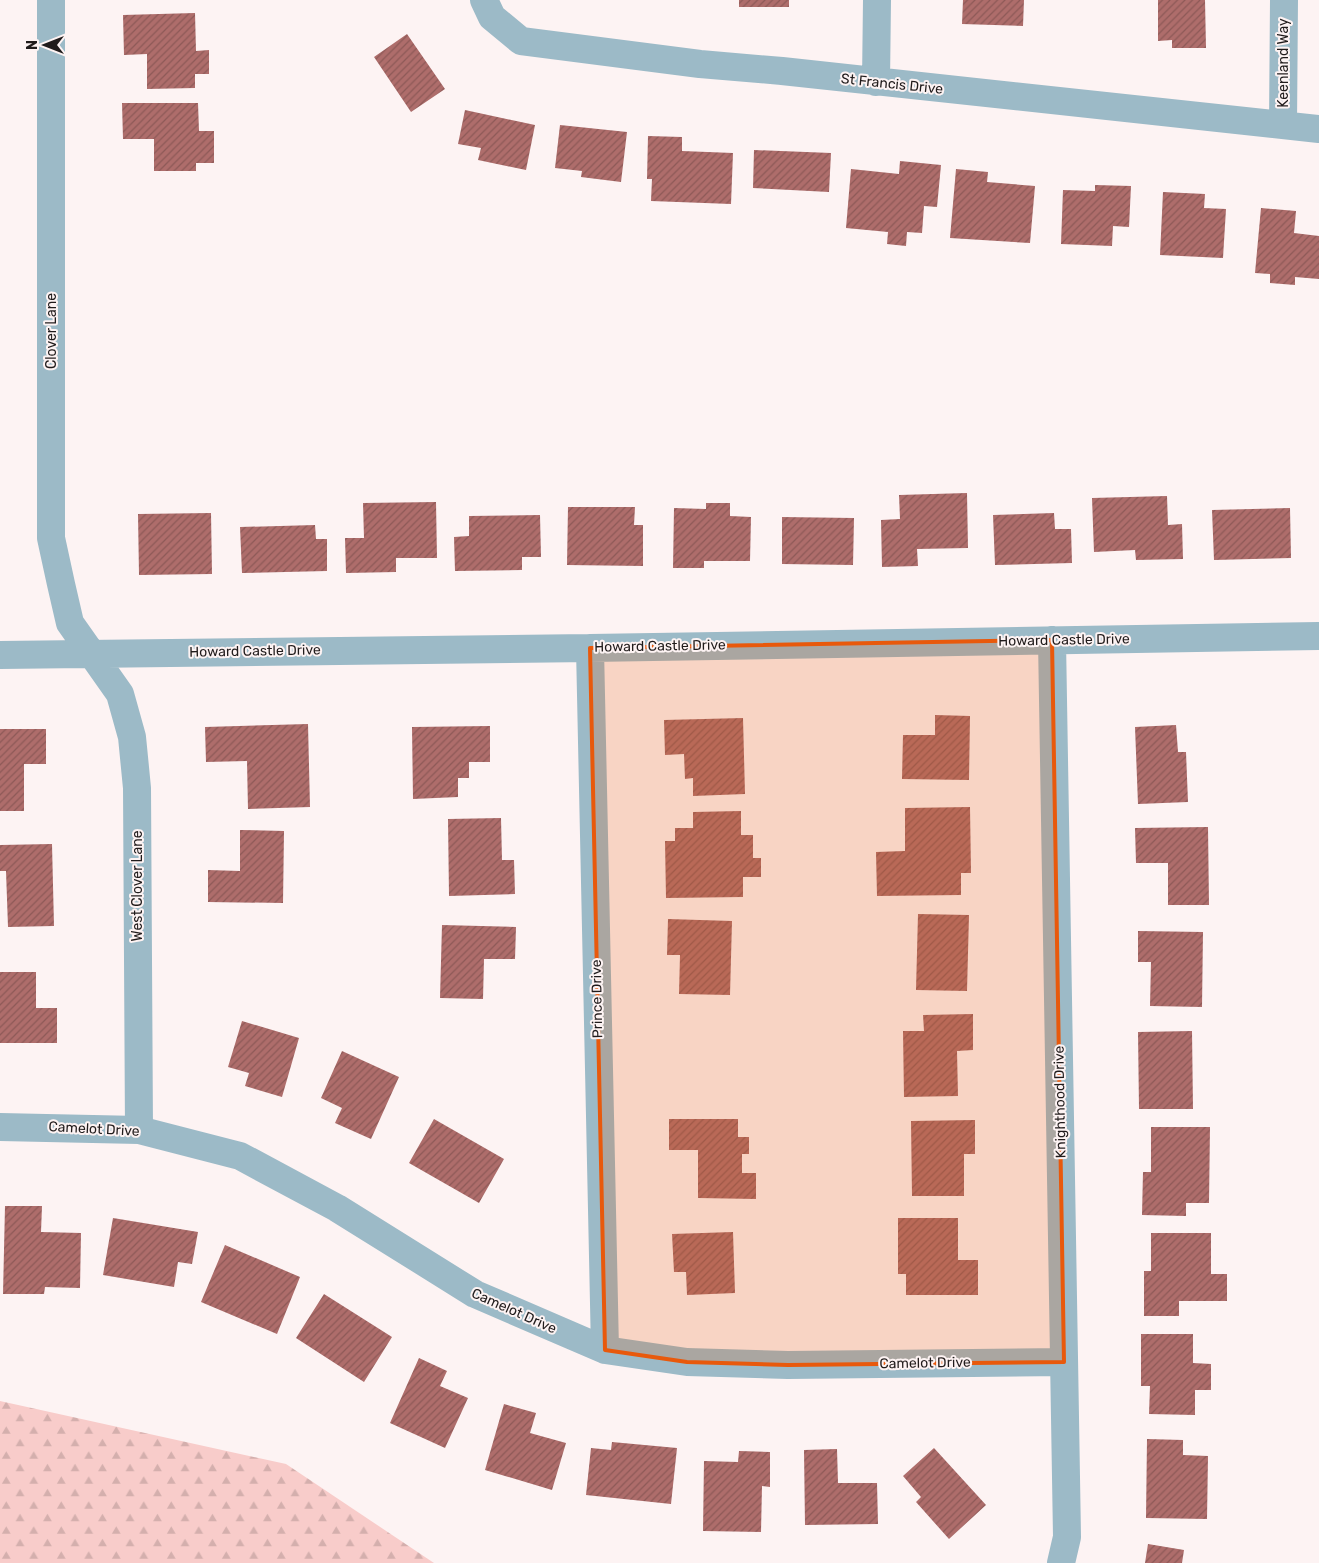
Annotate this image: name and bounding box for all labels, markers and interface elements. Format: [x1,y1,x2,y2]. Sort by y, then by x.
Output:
street label: Keenland Way [1275,18,1292,108]
north arrow [20,20,70,70]
text: N [24,40,41,50]
street label: St Francis Drive [840,70,944,98]
street label: Clover Lane [43,293,60,369]
street label: Howard Castle Drive [998,630,1130,650]
street label: Howard Castle Drive [594,636,726,656]
street label: Howard Castle Drive [189,641,321,661]
street label: West Clover Lane [129,830,146,942]
street label: Prince Drive [588,959,606,1039]
street label: Knighthood Drive [1051,1045,1069,1158]
street label: Camelot Drive [48,1118,140,1140]
street label: Camelot Drive [469,1285,559,1337]
street label: Camelot Drive [879,1354,971,1372]

